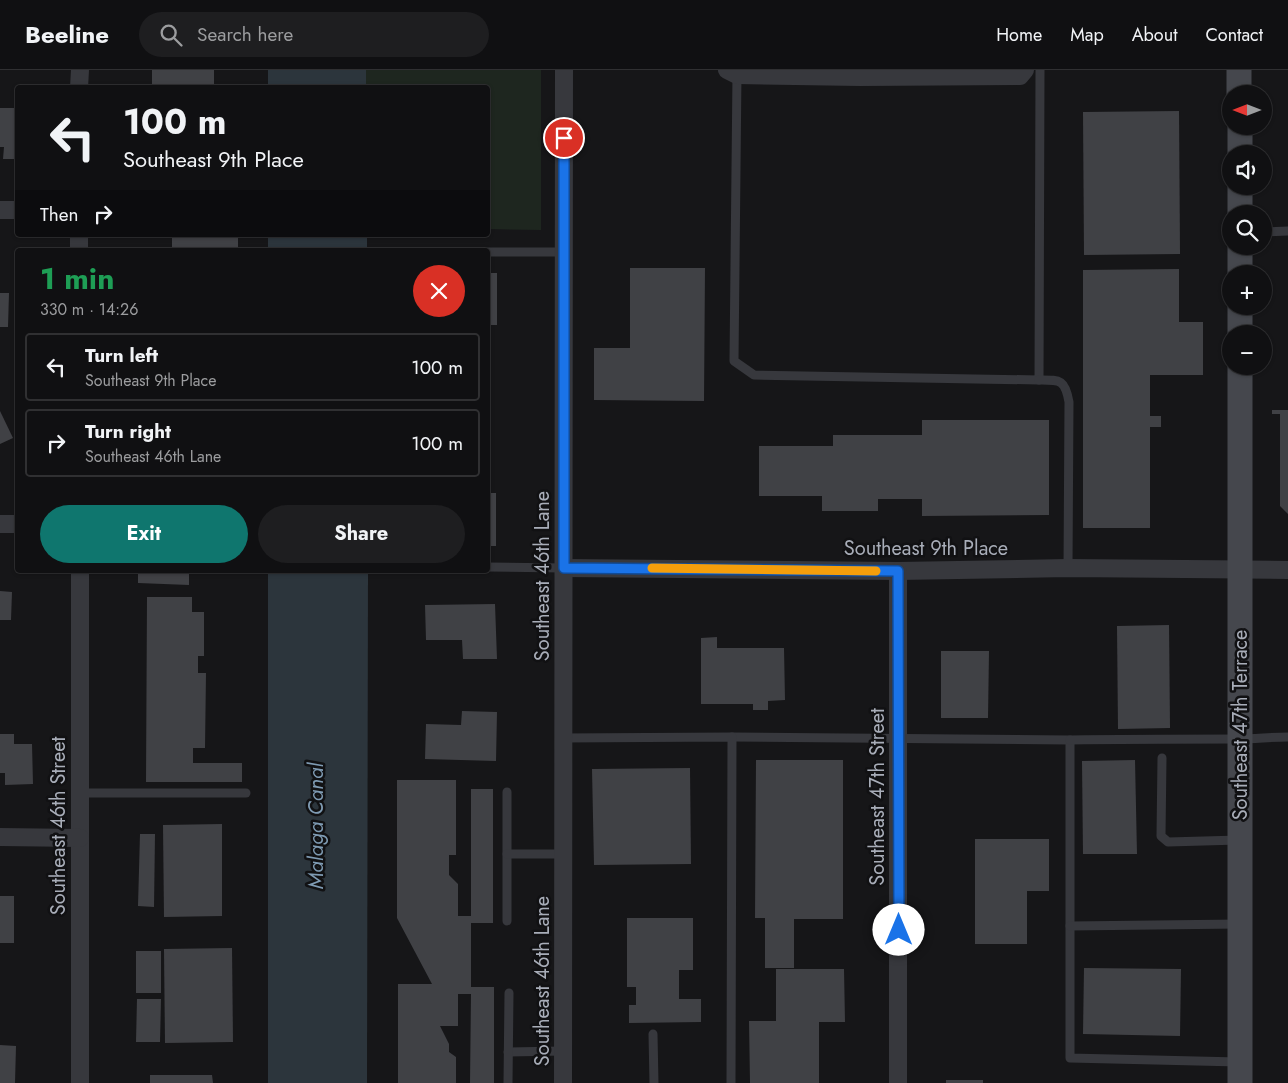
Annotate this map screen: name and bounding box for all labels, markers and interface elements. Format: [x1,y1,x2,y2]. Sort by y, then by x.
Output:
search box [139,12,489,57]
text: Beeline [25,17,109,52]
icon: search [157,21,185,49]
text: Search here [197,21,293,48]
text: Home [996,22,1042,48]
text: Map [1070,22,1104,48]
text: About [1132,22,1177,48]
text: Contact [1205,22,1263,48]
north arrow [1222,85,1272,135]
map controls [1222,85,1272,375]
text: 100 m [123,97,226,147]
icon: left [40,105,105,170]
pin [543,117,585,159]
icon: arrive [550,124,578,152]
text: Southeast 9th Place [123,143,304,175]
button: sound [1222,145,1272,195]
icon: right [89,200,117,228]
text: Then [40,201,79,228]
button: search [1222,205,1272,255]
text: 1 min [40,257,114,300]
button: close [413,265,465,317]
button: + [1222,265,1272,315]
text: 330 m · 14:26 [40,298,138,321]
button: − [1222,325,1272,375]
text: Turn left [85,342,158,369]
icon: left [42,353,70,381]
text: 100 m [411,354,463,381]
text: Southeast 9th Place [85,369,216,392]
text: Turn right [85,418,171,445]
icon: right [42,429,70,457]
text: 100 m [411,430,463,457]
text: Southeast 46th Lane [85,445,221,468]
street label: Southeast 46th Lane [528,491,557,661]
button: Exit [40,505,248,563]
button: Share [258,505,465,563]
street label: Southeast 9th Place [844,534,1008,563]
street label: Southeast 47th Terrace [1226,630,1255,820]
street label: Southeast 47th Street [863,708,892,886]
street label: Southeast 46th Street [44,736,73,915]
water label: Malaga Canal [301,761,331,889]
street label: Southeast 46th Lane [528,896,557,1066]
position arrow [872,903,924,955]

